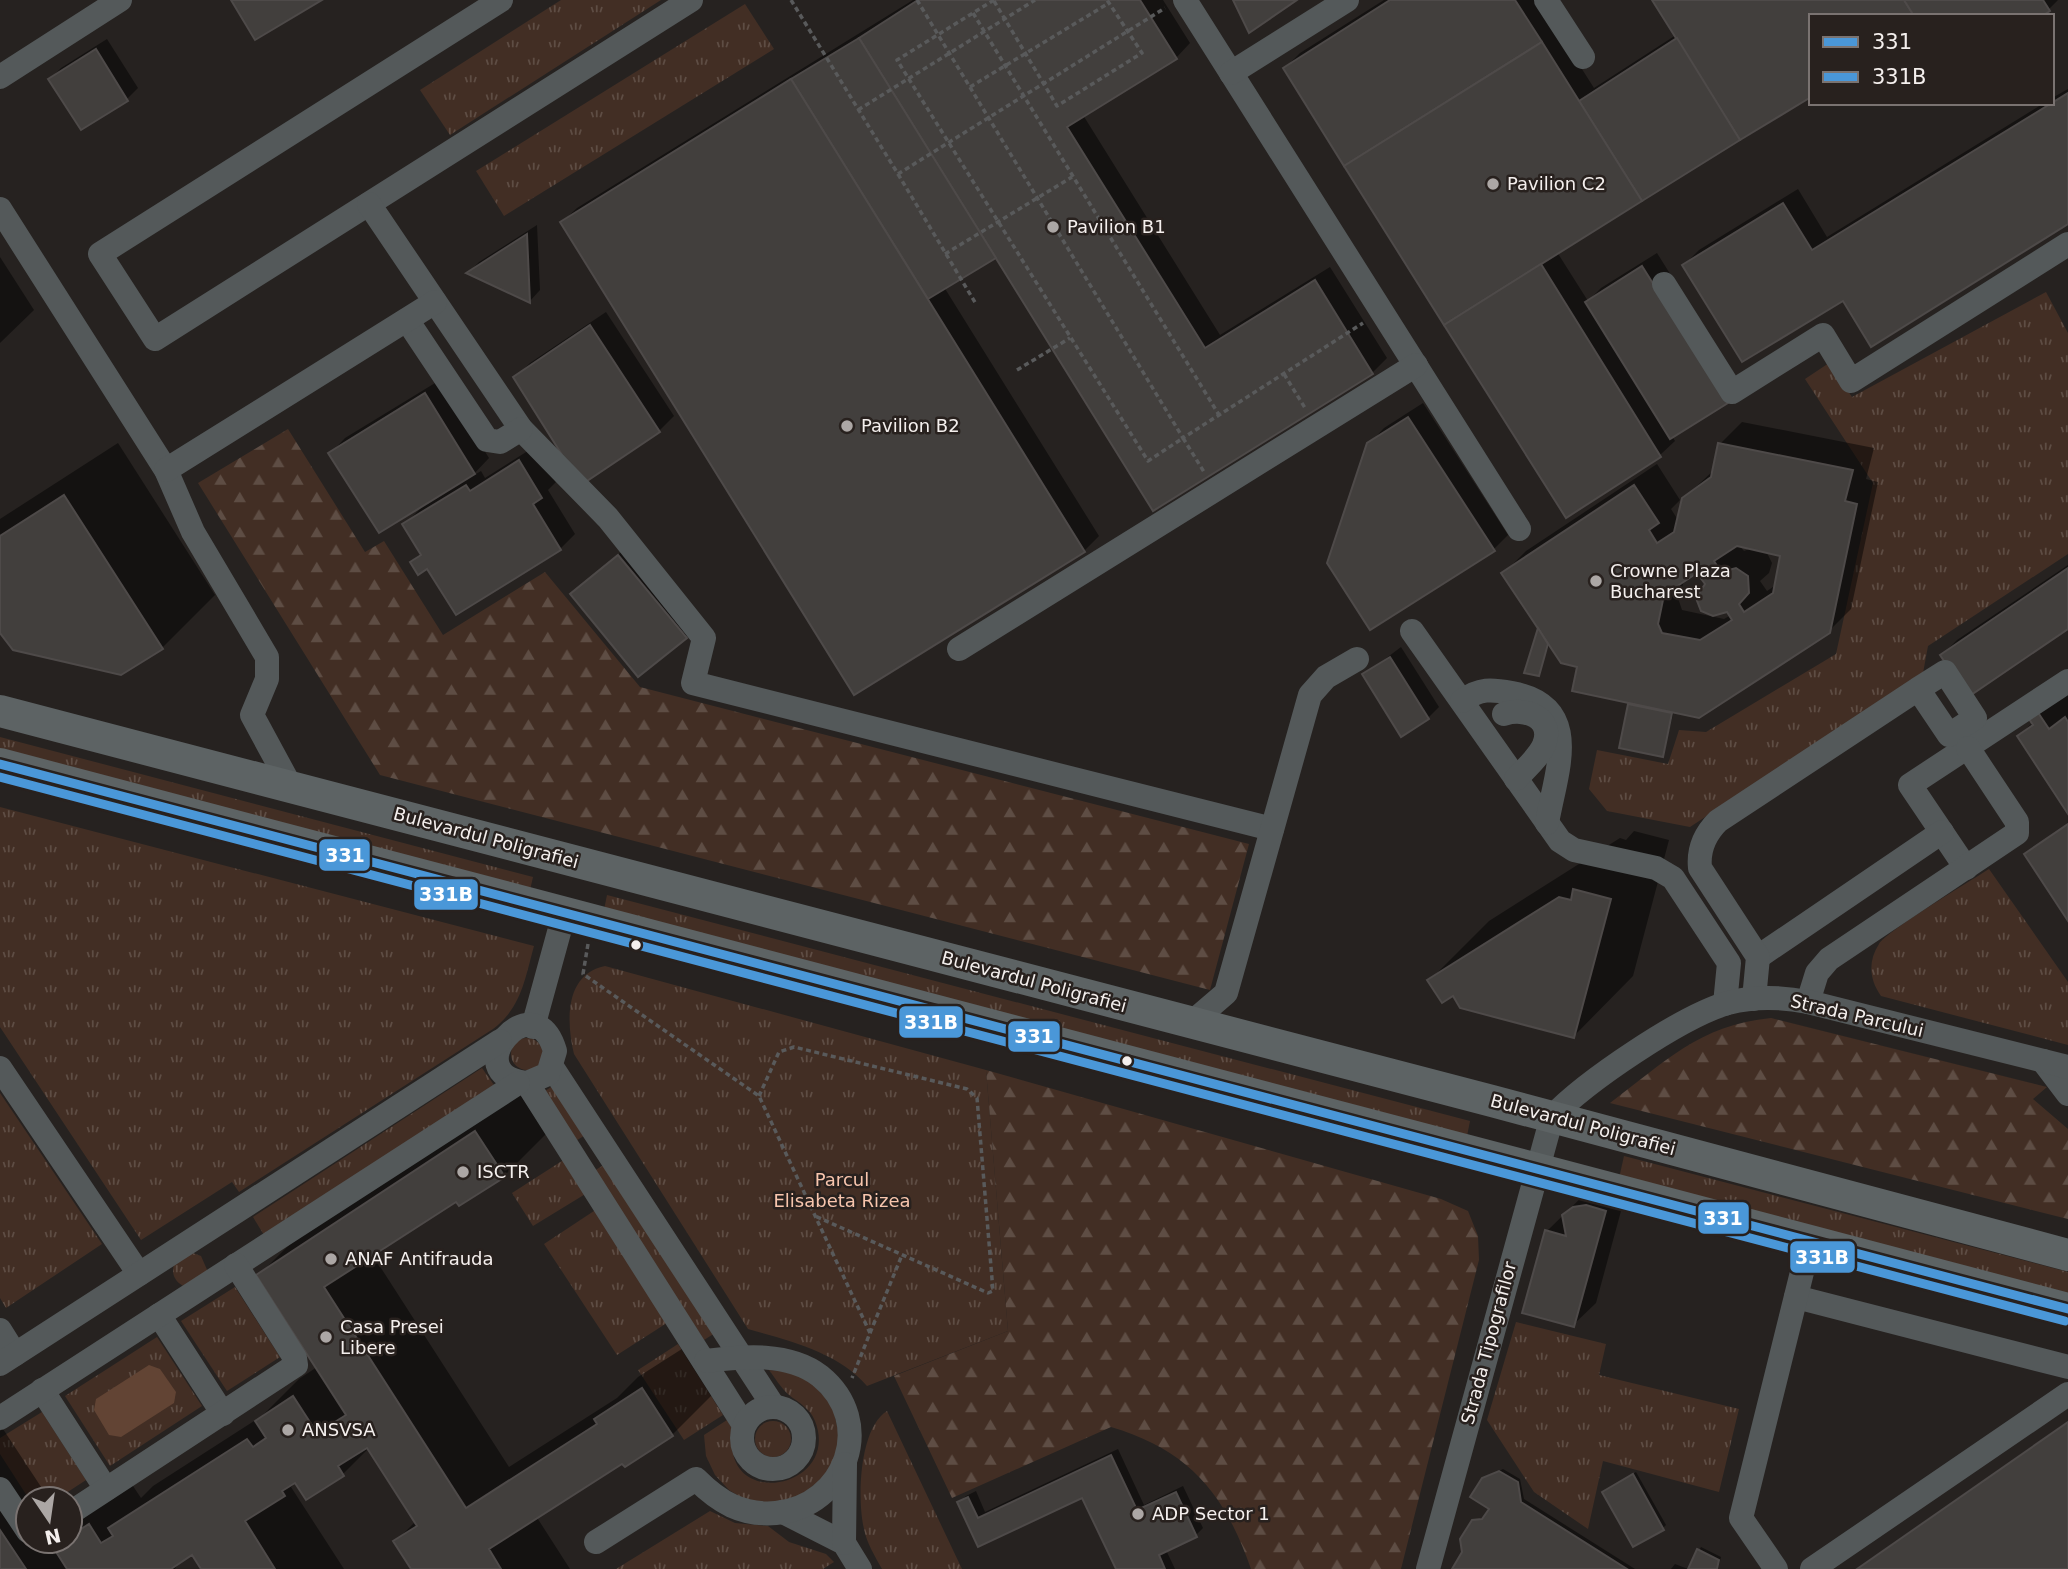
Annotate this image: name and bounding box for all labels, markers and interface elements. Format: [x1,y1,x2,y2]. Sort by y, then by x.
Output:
legend [1809,14,2054,105]
text: 331 [1872,30,1912,54]
text: 331B [1872,65,1927,89]
place label: Pavilion C2 [1507,173,1606,194]
marker: Pavilion C2 [1485,176,1501,192]
place label: Pavilion B1 [1067,216,1166,237]
marker: Pavilion B1 [1045,219,1061,235]
place label: Pavilion B2 [861,415,960,436]
marker: Pavilion B2 [839,418,855,434]
place label: Crowne Plaza Bucharest [1610,560,1731,602]
marker: Crowne Plaza Bucharest [1588,573,1604,589]
street label: Bulevardul Poligrafiei [391,803,581,872]
line badge: 331 [318,838,371,872]
text: 331 [325,844,365,866]
line badge: 331B [413,878,479,911]
text: 331B [419,883,473,905]
unlabelled marker [629,938,643,952]
street label: Bulevardul Poligrafiei [939,947,1129,1016]
street label: Strada Parcului [1789,990,1926,1041]
line badge: 331B [898,1005,964,1039]
text: 331B [904,1011,958,1033]
line badge: 331 [1007,1020,1061,1053]
text: 331 [1014,1025,1054,1047]
unlabelled marker [1120,1054,1134,1068]
street label: Bulevardul Poligrafiei [1488,1090,1678,1159]
place label: ISCTR [477,1161,530,1182]
marker: ISCTR [455,1164,471,1180]
park label: Parcul Elisabeta Rizea [773,1169,911,1211]
line badge: 331 [1697,1201,1750,1235]
text: 331 [1703,1207,1743,1229]
line badge: 331B [1789,1240,1856,1274]
text: 331B [1795,1246,1849,1268]
place label: ANAF Antifrauda [345,1248,494,1269]
marker: ANAF Antifrauda [323,1251,339,1267]
street label: Strada Tipografilor [1457,1259,1520,1427]
place label: Casa Presei Libere [340,1316,444,1358]
marker: Casa Presei Libere [318,1329,334,1345]
place label: ANSVSA [302,1419,376,1440]
marker: ANSVSA [280,1422,296,1438]
north arrow [14,1485,84,1555]
place label: ADP Sector 1 [1152,1503,1270,1524]
marker: ADP Sector 1 [1130,1506,1146,1522]
text: N [43,1524,63,1549]

